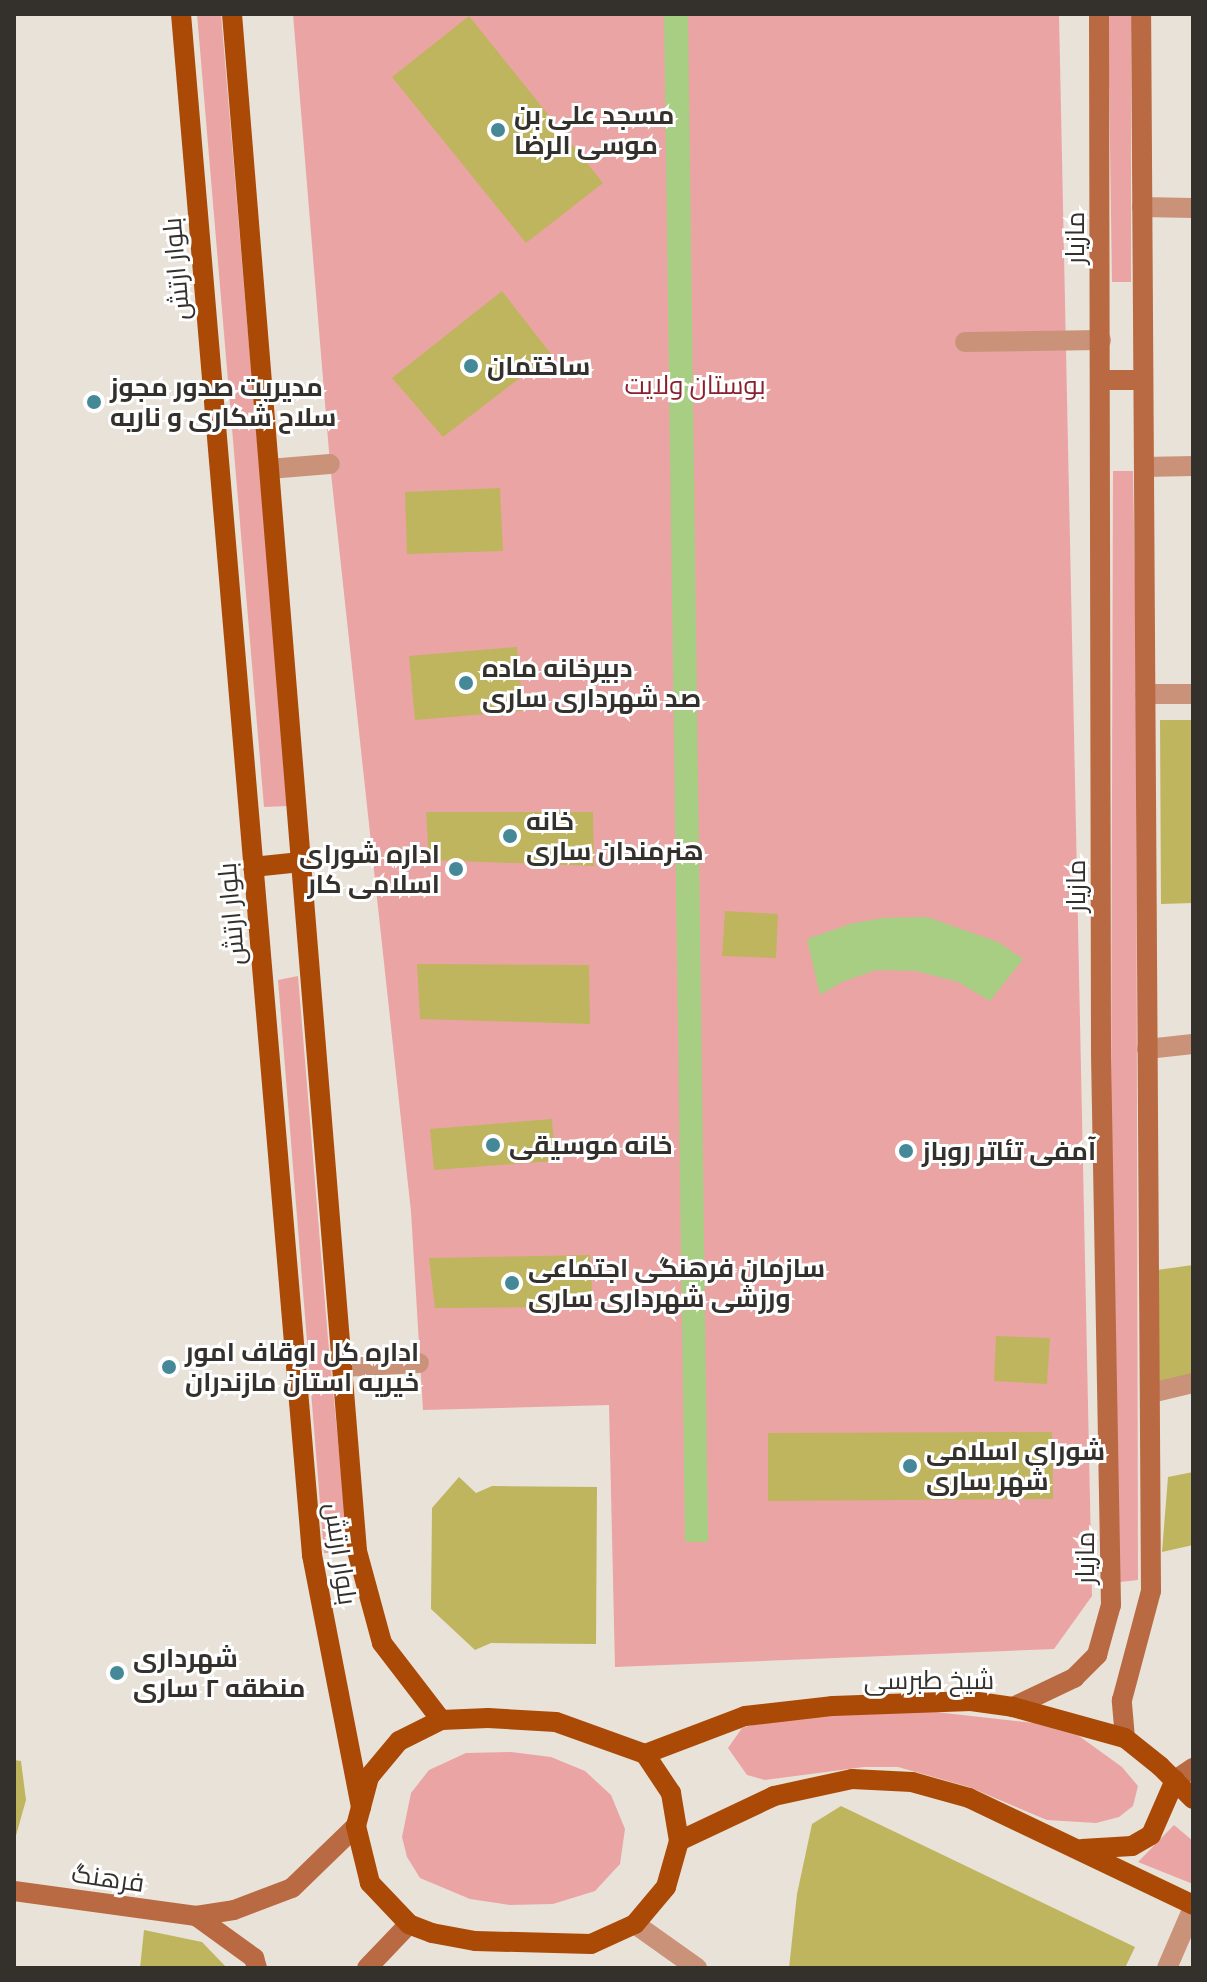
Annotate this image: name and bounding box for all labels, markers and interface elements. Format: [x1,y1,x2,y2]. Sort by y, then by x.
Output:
place label: مسجد علی بن موسی الرضا [514,99,674,160]
marker: مسجد علی بن موسی الرضا [489,121,507,139]
street label: مازیار [1059,212,1091,264]
street label: بلوار ارتش [156,216,196,322]
place label: ساختمان [487,350,590,382]
marker: ساختمان [462,357,480,375]
park label: بوستان ولایت [624,369,766,401]
place label: مدیریت صدور مجوز سلاح شکاری و ناریه [110,371,336,432]
marker: مدیریت صدور مجوز سلاح شکاری و ناریه [85,393,103,411]
place label: دبیرخانه ماده صد شهرداری ساری [482,652,701,714]
marker: دبیرخانه ماده صد شهرداری ساری [457,674,475,692]
place label: خانه هنرمندان ساری [526,805,704,866]
marker: خانه هنرمندان ساری [501,827,519,845]
place label: اداره شورای اسلامی کار [299,838,440,900]
marker: اداره شورای اسلامی کار [447,860,465,878]
street label: مازیار [1060,860,1092,912]
street label: بلوار ارتش [211,861,251,967]
place label: خانه موسیقی [509,1129,672,1161]
place label: آمفی تئاتر روباز [922,1135,1096,1167]
marker: خانه موسیقی [484,1136,502,1154]
marker: آمفی تئاتر روباز [897,1142,915,1160]
place label: سازمان فرهنگی اجتماعی ورزشی شهرداری ساری [528,1252,825,1314]
marker: سازمان فرهنگی اجتماعی ورزشی شهرداری ساری [503,1274,521,1292]
place label: اداره کل اوقاف امور خیریه استان مازندران [185,1336,419,1398]
marker: اداره کل اوقاف امور خیریه استان مازندران [160,1358,178,1376]
place label: شورای اسلامی شهر ساری [926,1435,1105,1496]
marker: شورای اسلامی شهر ساری [901,1457,919,1475]
street label: بلوار ارتش [318,1501,364,1607]
street label: مازیار [1069,1532,1101,1584]
place label: شهرداری منطقه ۲ ساری [133,1642,305,1704]
marker: شهرداری منطقه ۲ ساری [108,1664,126,1682]
street label: شیخ طبرسی [864,1664,994,1696]
street label: فرهنگ [70,1857,146,1899]

